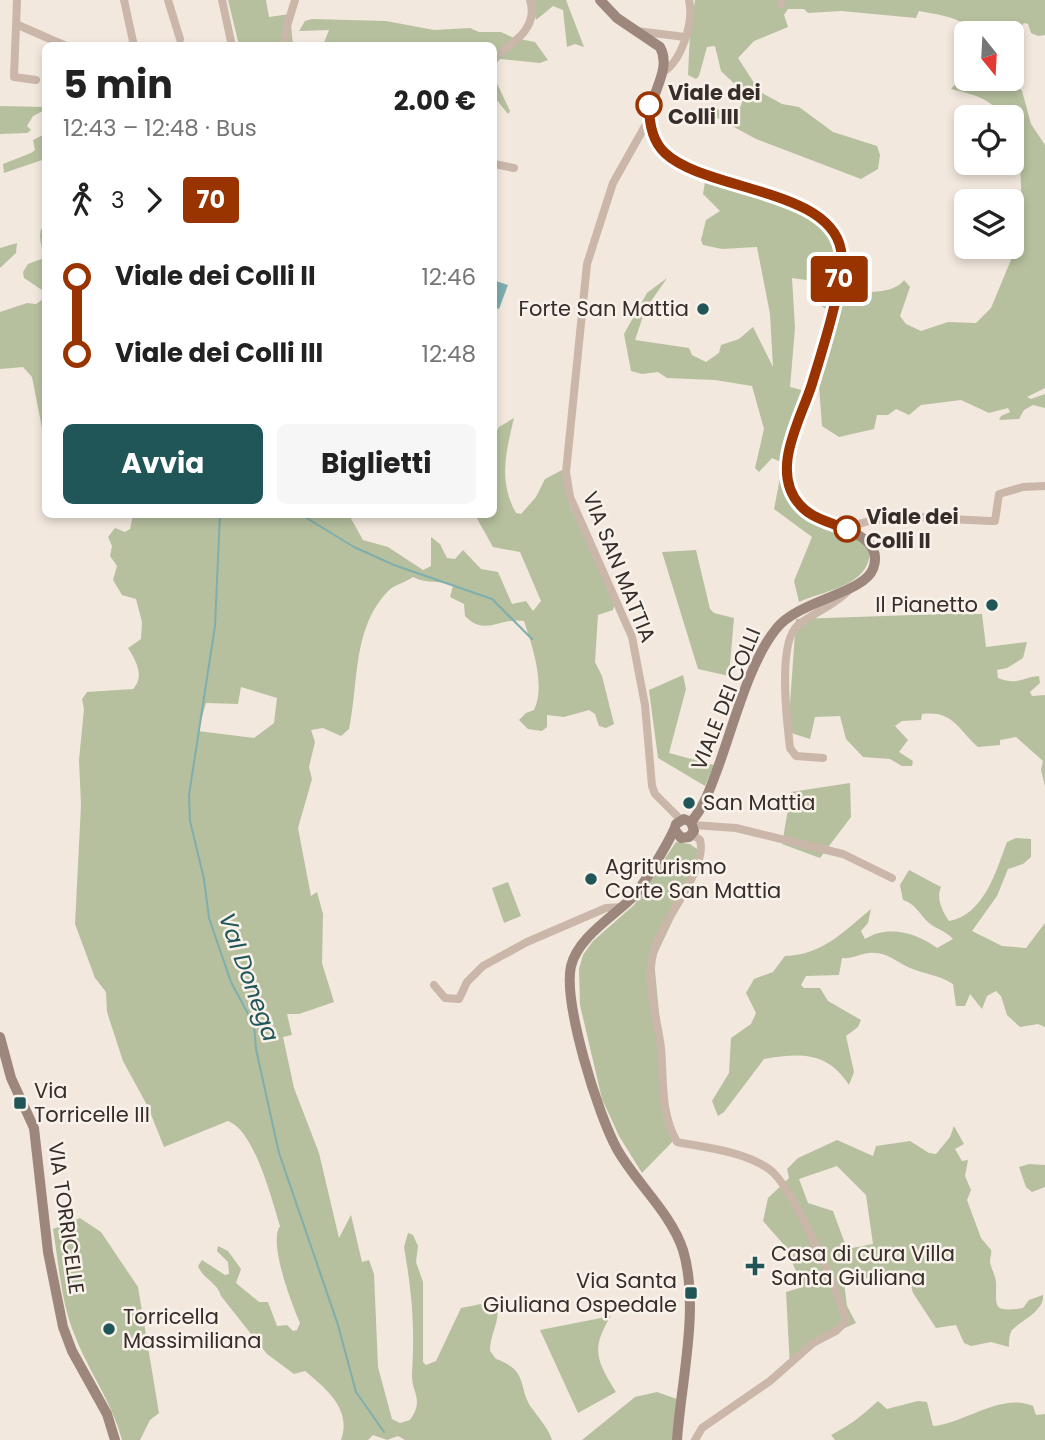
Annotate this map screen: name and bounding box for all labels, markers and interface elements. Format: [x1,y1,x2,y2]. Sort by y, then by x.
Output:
north arrow [954,21,1024,91]
map controls [954,21,1024,259]
text: 5 min [63,58,173,111]
place label: Viale dei Colli III [668,78,761,131]
text: 2.00 € [394,83,476,119]
marker: Viale dei Colli III [636,92,662,118]
button: locate [954,105,1024,175]
text: 12:43 – 12:48 · Bus [63,112,257,144]
icon: walk [63,181,101,219]
icon: forward [135,181,173,219]
text: 70 [197,183,225,216]
text: 3 [111,184,125,216]
button: layers [954,189,1024,259]
line badge: 70 [808,256,870,302]
text: Viale dei Colli II [115,258,316,294]
text: 12:46 [421,261,476,293]
text: 70 [825,262,853,295]
place label: Forte San Mattia [518,294,689,323]
marker: Forte San Mattia [695,301,711,317]
text: Viale dei Colli III [115,335,323,371]
text: 12:48 [422,338,476,370]
button: Avvia [63,424,263,504]
button: Biglietti [277,424,476,504]
street label: VIA SAN MATTIA [576,487,663,647]
place label: Viale dei Colli II [866,502,959,555]
marker: Viale dei Colli II [834,516,860,542]
place label: Il Pianetto [875,590,978,619]
marker: Il Pianetto [984,597,1000,613]
street label: VIALE DEI COLLI [684,623,767,774]
place label: San Mattia [703,788,816,817]
marker: San Mattia [681,795,697,811]
place label: Agriturismo Corte San Mattia [605,852,781,905]
marker: Agriturismo Corte San Mattia [583,871,599,887]
water label: Val Donega [211,908,287,1046]
place label: Via Torricelle III [34,1076,150,1129]
marker: Via Torricelle III [12,1095,28,1111]
street label: VIA TORRICELLE [41,1140,92,1296]
place label: Casa di cura Villa Santa Giuliana [771,1239,955,1292]
marker: Casa di cura Villa Santa Giuliana [745,1256,765,1276]
place label: Via Santa Giuliana Ospedale [483,1266,677,1319]
marker: Via Santa Giuliana Ospedale [683,1285,699,1301]
place label: Torricella Massimiliana [123,1302,261,1355]
marker: Torricella Massimiliana [101,1321,117,1337]

